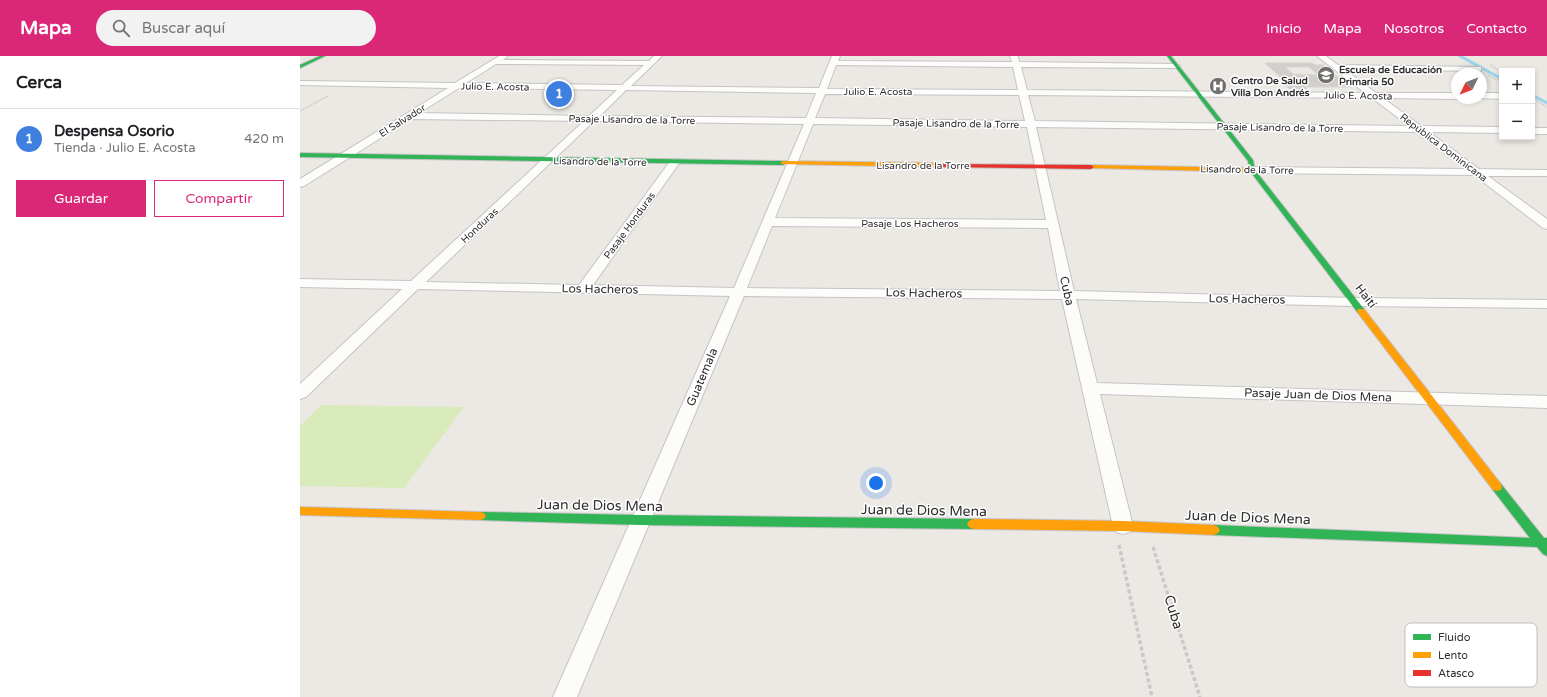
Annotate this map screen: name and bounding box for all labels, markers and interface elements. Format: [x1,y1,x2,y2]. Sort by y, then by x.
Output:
search box [96,10,376,46]
text: Mapa [20,17,72,39]
icon: search [110,17,132,39]
text: Buscar aquí [142,19,225,37]
text: Inicio [1266,20,1302,37]
text: Mapa [1324,20,1362,37]
text: Nosotros [1384,20,1444,37]
text: Contacto [1466,20,1527,37]
place label: Escuela de Educación Primaria 50 [1339,64,1442,88]
school or university icon: Escuela de Educación Primaria 50 [1316,65,1336,85]
north arrow [1451,68,1487,104]
map controls [1499,68,1535,140]
button: + [1499,68,1535,104]
text: Cerca [16,72,62,93]
place label: Centro De Salud Villa Don Andrés [1231,75,1310,99]
hospital icon: Centro De Salud Villa Don Andrés [1208,76,1228,96]
pin: 1 [546,79,572,109]
street label: Julio E. Acosta [460,80,530,94]
street label: Julio E. Acosta [844,86,912,98]
street label: Julio E. Acosta [1323,89,1393,103]
street label: El Salvador [377,102,428,140]
button: − [1499,104,1535,140]
street label: República Dominicana [1397,111,1489,185]
street label: Pasaje Lisandro de la Torre [569,113,696,127]
street label: Pasaje Lisandro de la Torre [893,117,1020,131]
street label: Pasaje Lisandro de la Torre [1217,121,1344,135]
text: Despensa Osorio [54,122,174,140]
text: 1 [25,131,33,147]
text: 420 m [244,131,284,147]
text: Tienda · Julio E. Acosta [54,140,196,156]
street label: Lisandro de la Torre [553,155,647,169]
street label: Lisandro de la Torre [876,160,970,172]
street label: Lisandro de la Torre [1200,163,1294,177]
button: Guardar [16,180,146,217]
button: Compartir [154,180,284,217]
street label: Pasaje Honduras [602,190,658,261]
street label: Honduras [459,205,501,246]
street label: Pasaje Los Hacheros [861,218,959,230]
street label: Cuba [1057,275,1077,307]
street label: Los Hacheros [561,281,639,297]
street label: Haití [1352,281,1380,311]
street label: Los Hacheros [885,285,963,301]
street label: Los Hacheros [1208,291,1286,307]
street label: Guatemala [683,346,721,408]
street label: Pasaje Juan de Dios Mena [1244,385,1392,405]
your location [866,473,886,493]
street label: Juan de Dios Mena [537,496,663,515]
street label: Juan de Dios Mena [861,501,987,520]
street label: Juan de Dios Mena [1185,507,1311,528]
street label: Cuba [1160,593,1187,631]
legend [1405,623,1537,687]
text: Fluido [1438,631,1471,644]
text: Lento [1438,649,1468,662]
text: Atasco [1438,667,1474,680]

